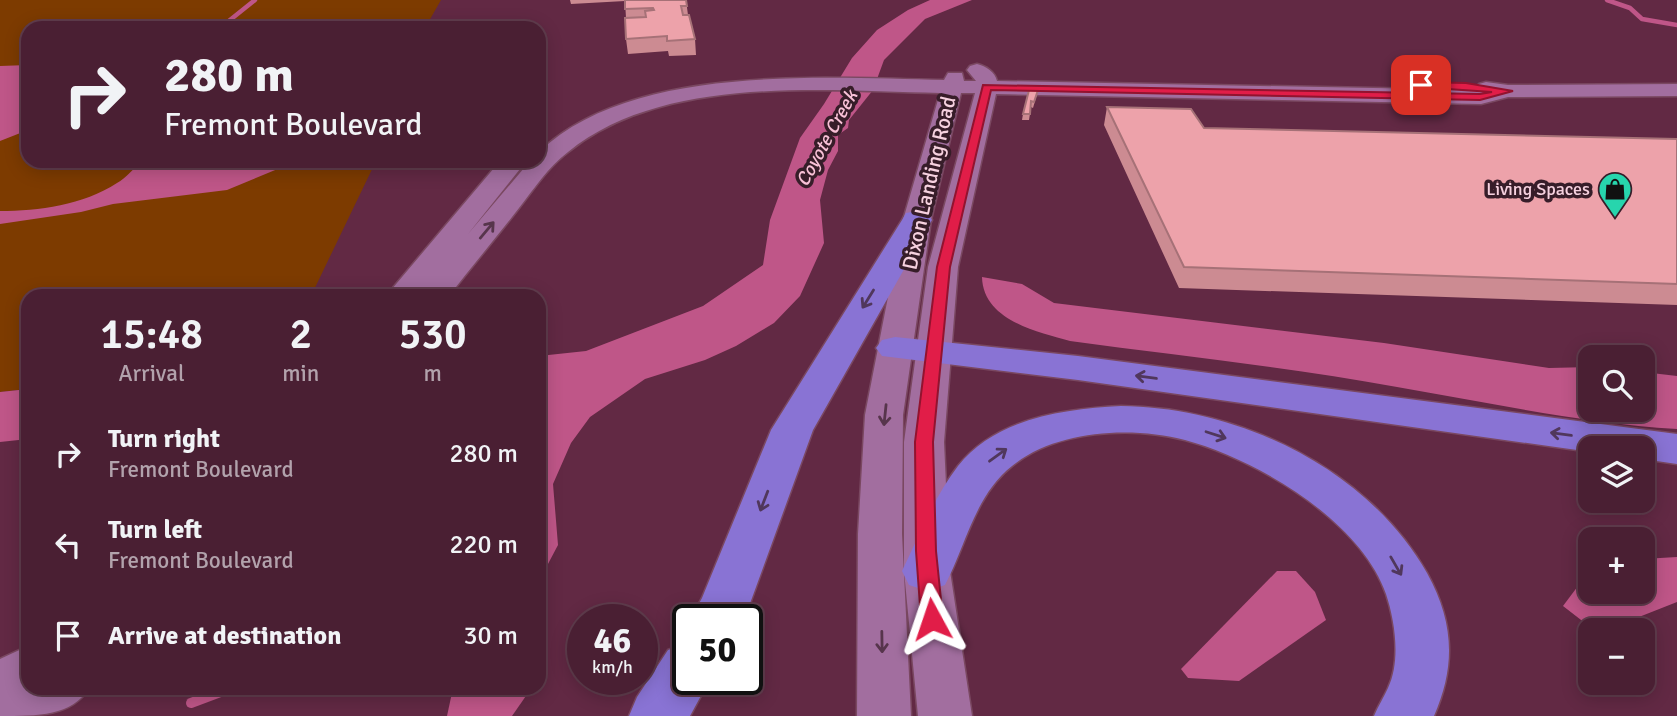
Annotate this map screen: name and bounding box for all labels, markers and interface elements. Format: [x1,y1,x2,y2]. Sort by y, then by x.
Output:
text: 280 m [164,45,294,105]
icon: right [49,49,140,140]
pin [1391,55,1451,115]
icon: arrive [1402,66,1440,104]
water label: Coyote Creek [791,85,864,191]
street label: Dixon Landing Road [896,94,962,272]
text: Fremont Boulevard [164,105,422,144]
shop icon: Living Spaces [1596,170,1634,219]
place label: Living Spaces [1486,178,1590,200]
one-way arrow [480,221,495,239]
one-way arrow [860,289,874,309]
text: 15:48 [100,309,203,360]
text: 2 [289,309,312,360]
text: 530 [399,309,467,360]
map controls [1578,345,1655,695]
button: search [1578,345,1655,422]
text: Arrival [118,359,185,388]
text: min [282,359,319,388]
text: m [423,359,442,388]
one-way arrow [1135,370,1158,383]
one-way arrow [878,403,891,426]
text: Turn right [108,423,220,455]
one-way arrow [1550,428,1573,441]
one-way arrow [1205,429,1227,442]
icon: right [49,435,87,473]
button: layers [1578,436,1655,513]
text: 280 m [449,438,518,470]
one-way arrow [988,448,1007,463]
text: Fremont Boulevard [108,455,294,484]
one-way arrow [757,490,770,512]
text: Turn left [108,514,202,546]
icon: left [49,526,87,564]
button: + [1578,527,1655,604]
text: 220 m [449,529,518,561]
text: Fremont Boulevard [108,546,294,575]
one-way arrow [1389,555,1403,575]
position arrow [895,582,969,656]
speed limit sign: 50 [672,604,763,695]
icon: arrive [49,617,87,655]
button: − [1578,618,1655,695]
text: 46 [594,619,631,662]
text: Arrive at destination [108,620,341,652]
text: 30 m [463,620,518,652]
one-way arrow [876,631,889,654]
text: km/h [592,656,633,678]

